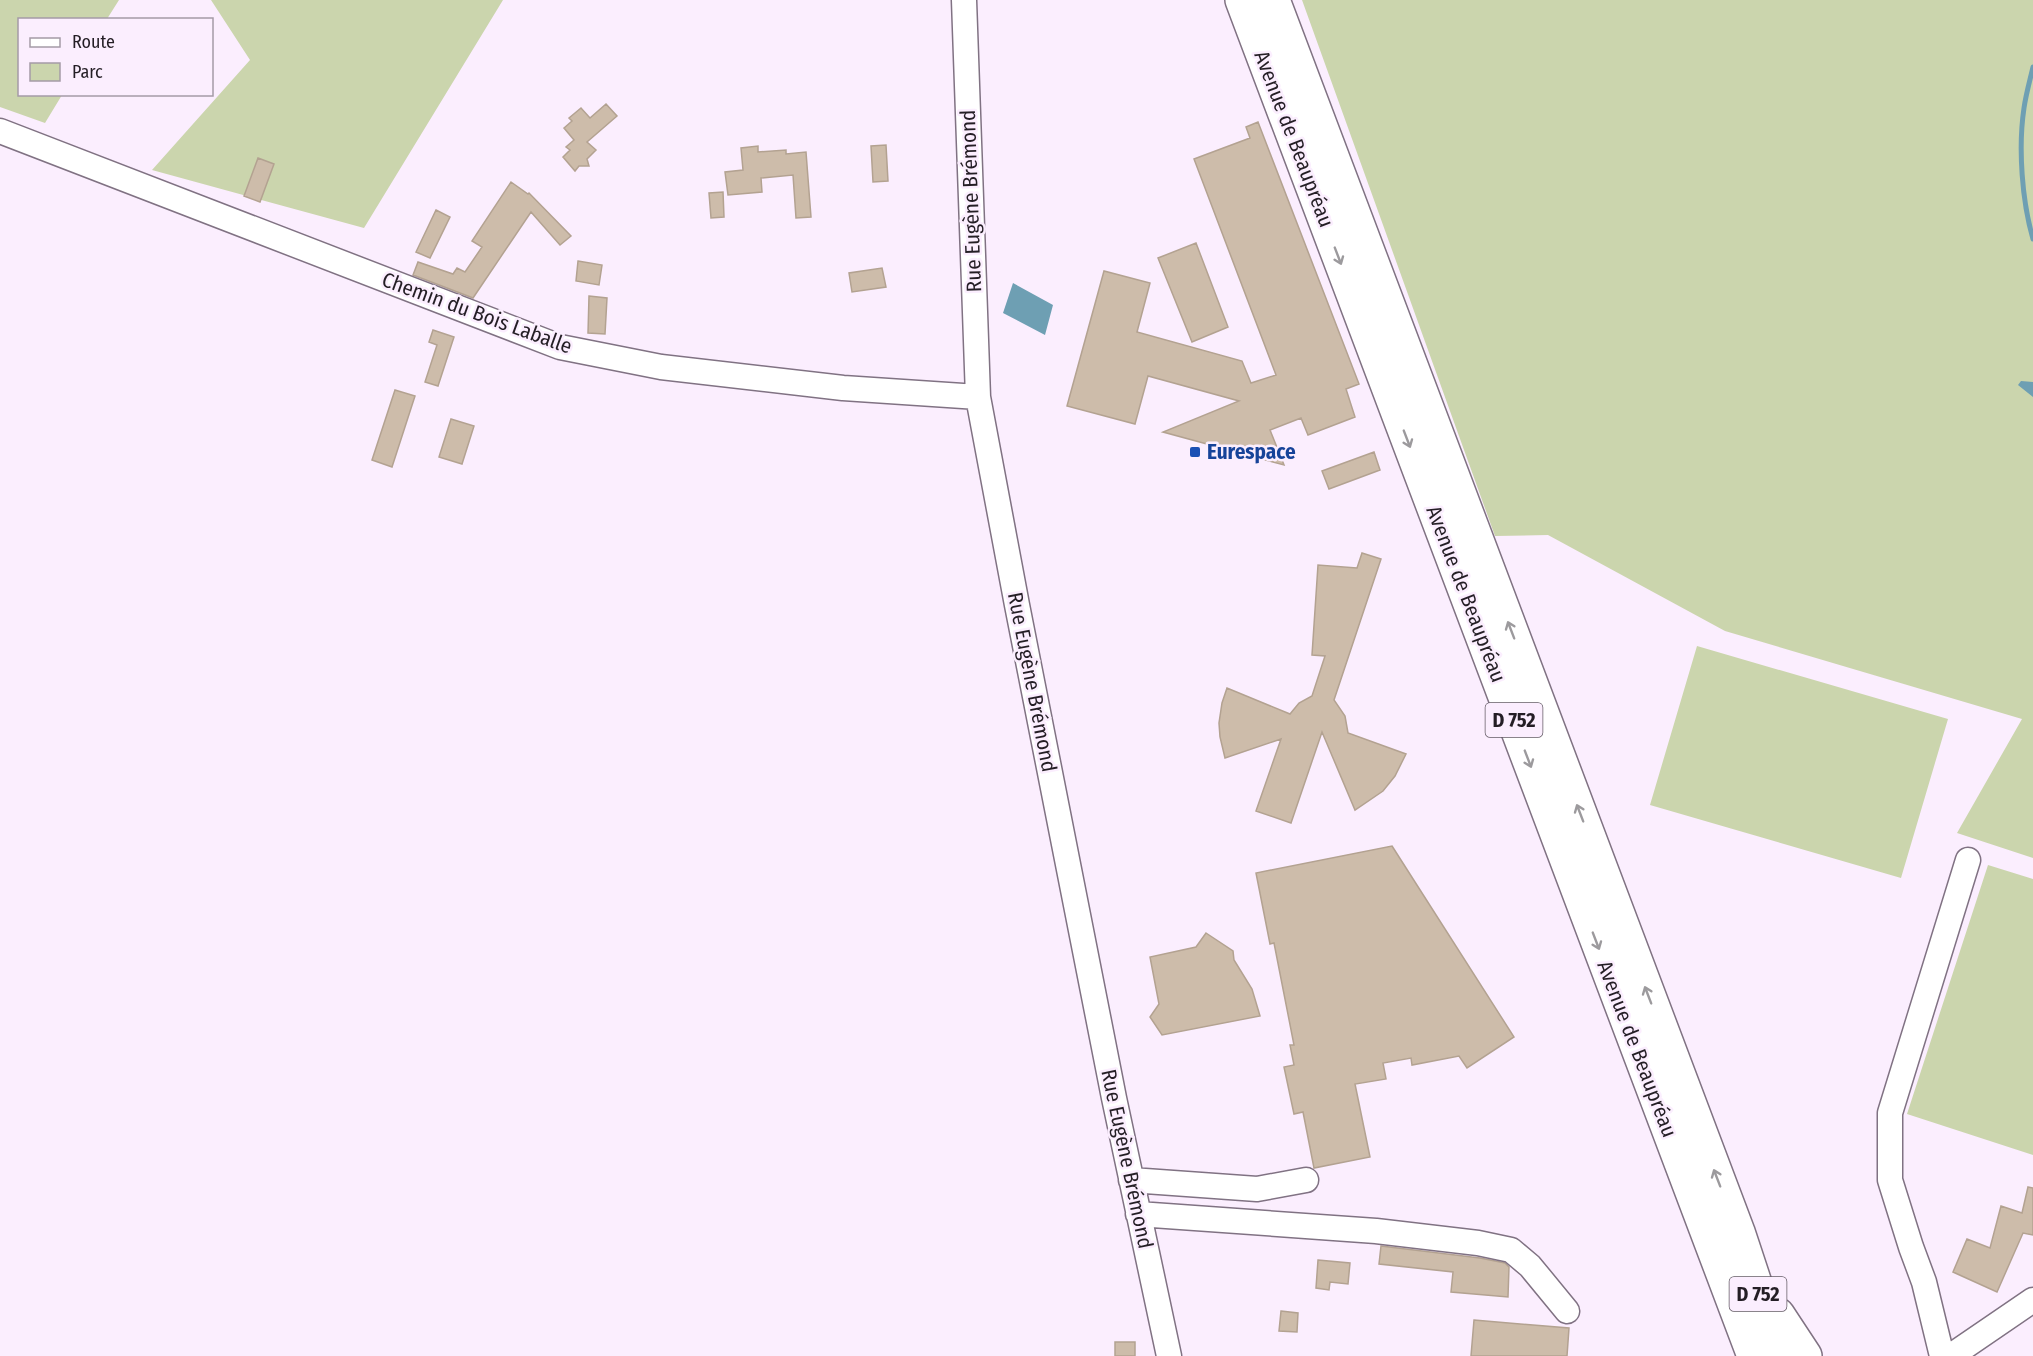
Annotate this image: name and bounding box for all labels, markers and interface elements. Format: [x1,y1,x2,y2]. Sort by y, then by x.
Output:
legend [18,18,213,96]
text: Route [72,31,115,53]
street label: Avenue de Beaupréau [1248,47,1340,231]
text: Parc [72,61,103,83]
street label: Rue Eugène Brémond [955,109,987,293]
one-way arrow [1334,246,1345,265]
street label: Chemin du Bois Laballe [379,267,575,359]
one-way arrow [1403,429,1414,447]
place label: Eurespace [1207,439,1296,465]
marker: Eurespace [1188,445,1202,459]
street label: Avenue de Beaupréau [1420,502,1512,686]
street label: Rue Eugène Brémond [1002,590,1062,774]
one-way arrow [1504,622,1515,640]
road number: D 752 [1486,703,1543,737]
one-way arrow [1523,749,1534,767]
one-way arrow [1573,804,1584,823]
one-way arrow [1592,931,1603,950]
street label: Avenue de Beaupréau [1591,957,1683,1141]
one-way arrow [1642,986,1653,1005]
street label: Rue Eugène Brémond [1095,1067,1159,1251]
one-way arrow [1711,1169,1722,1188]
road number: D 752 [1730,1277,1786,1311]

